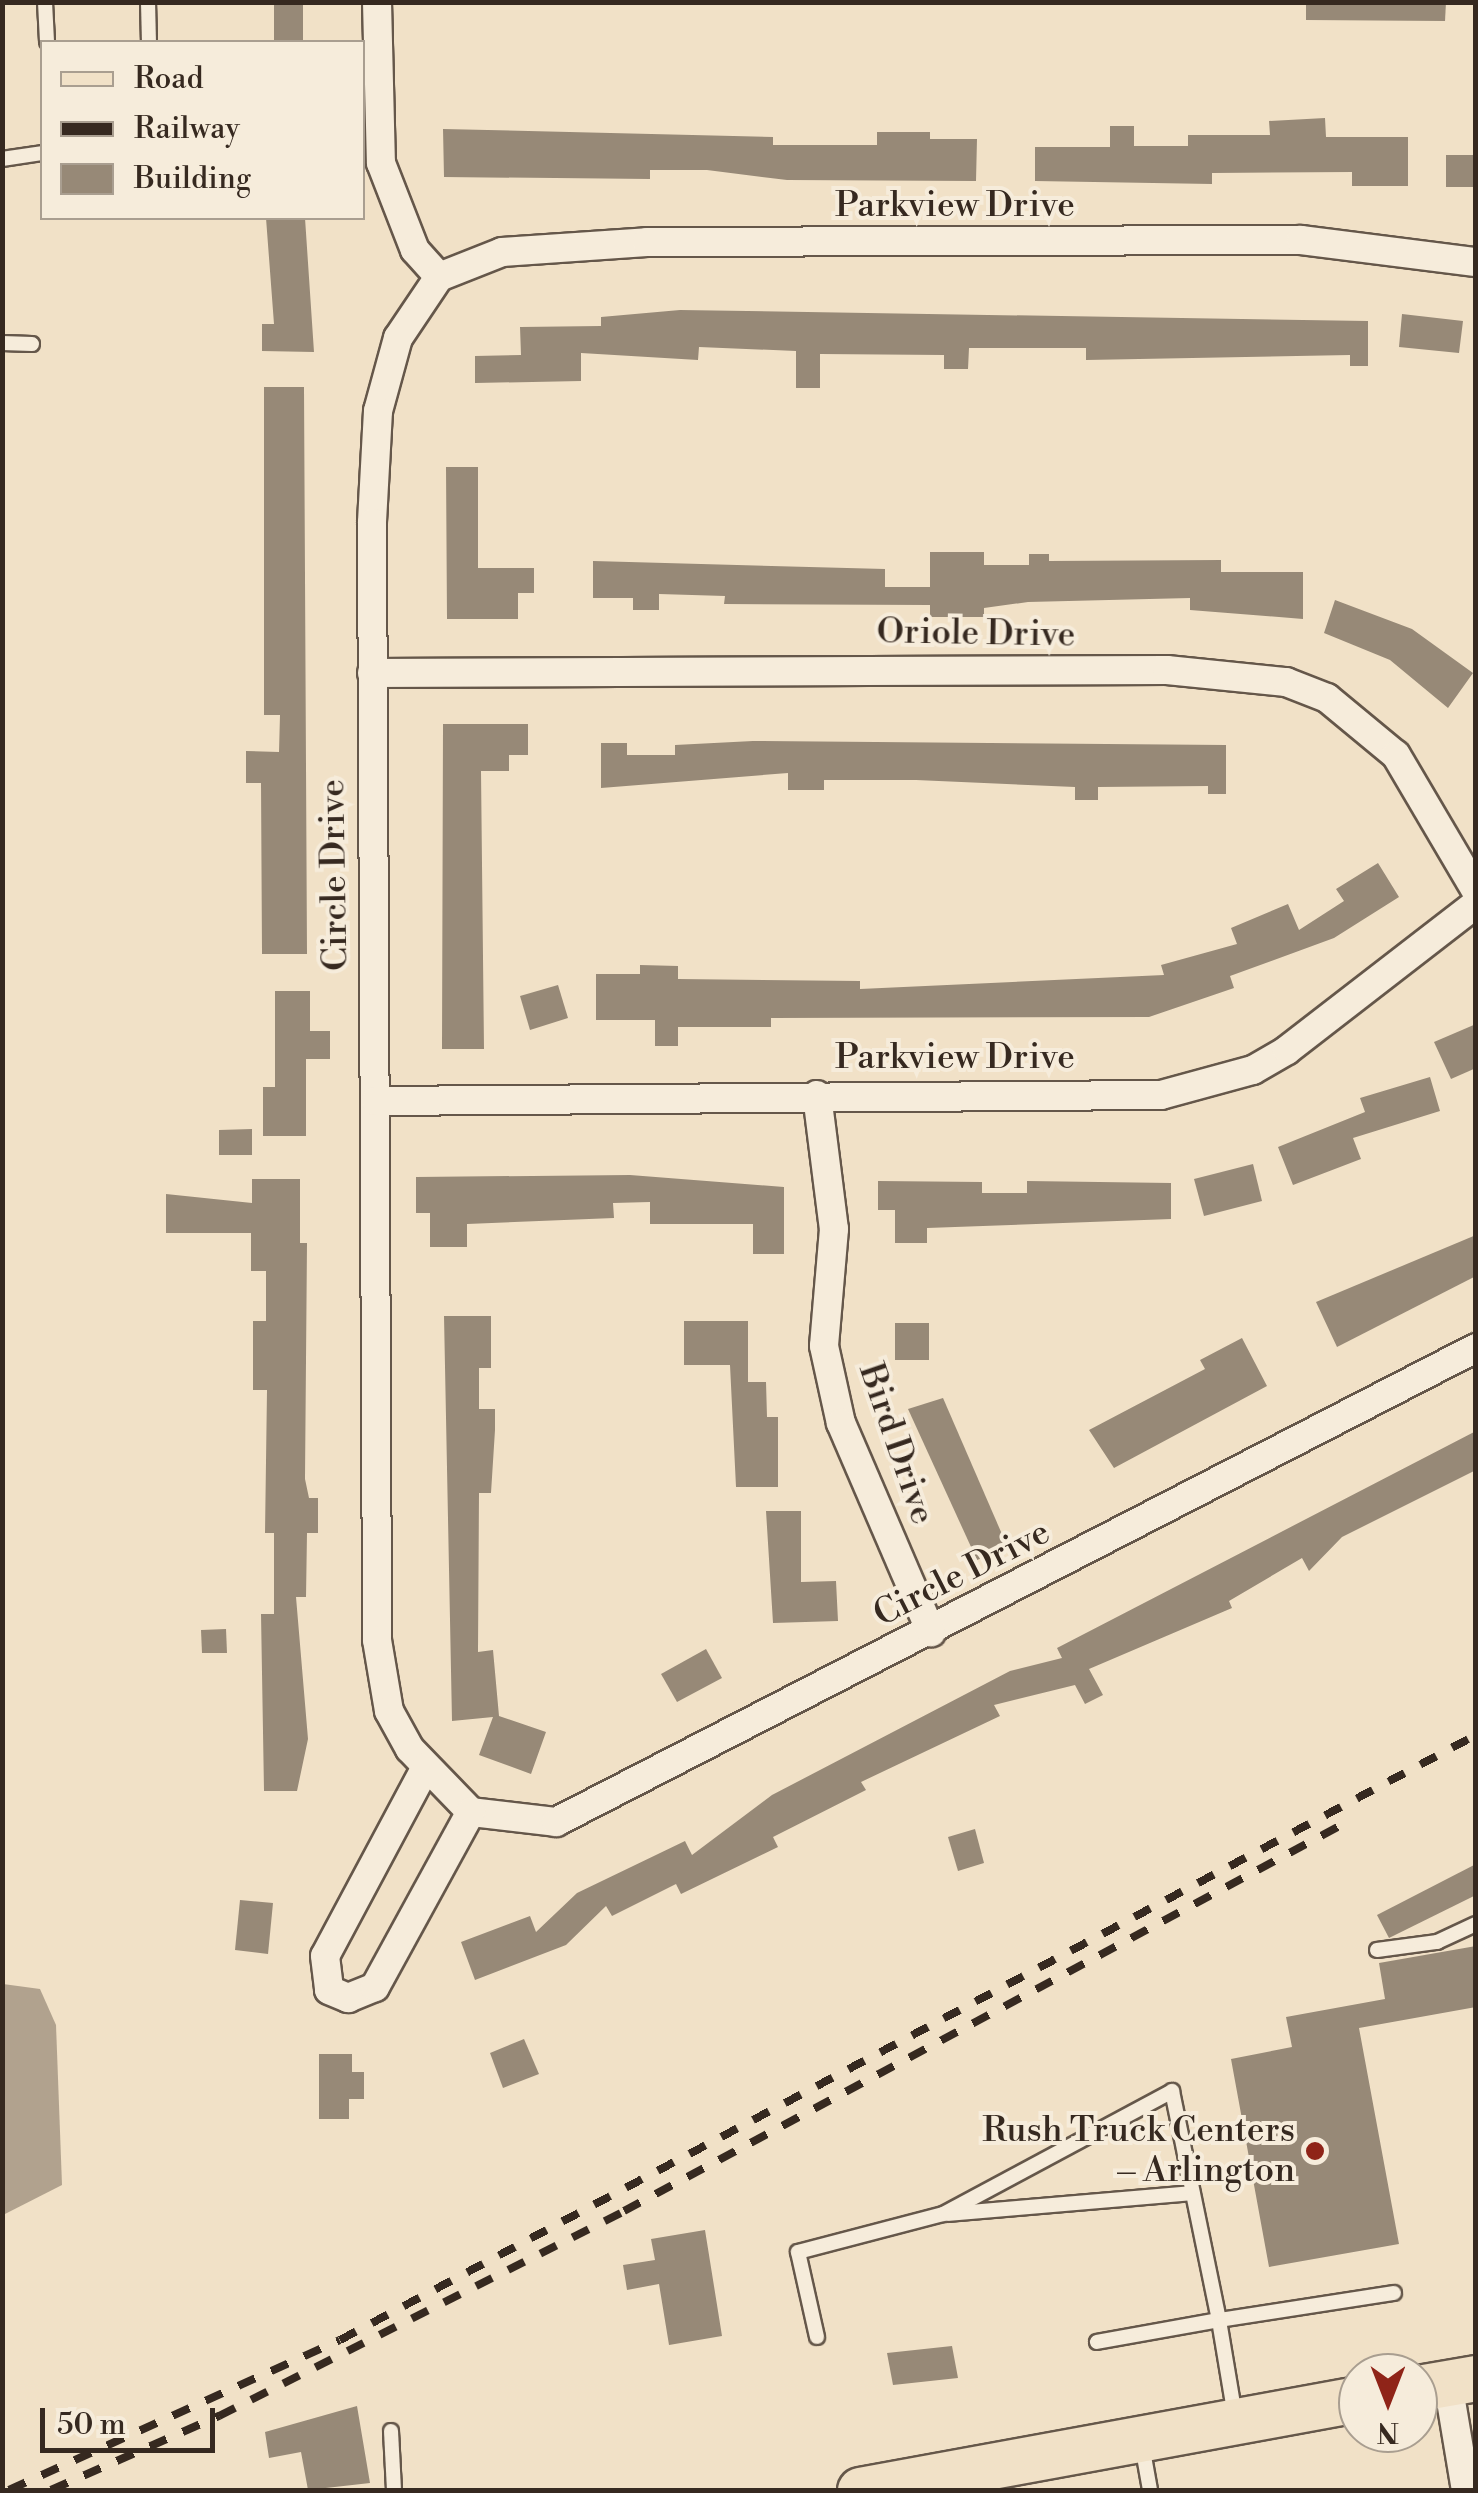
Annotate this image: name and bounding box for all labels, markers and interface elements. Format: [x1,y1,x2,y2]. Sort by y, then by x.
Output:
legend [40,40,365,220]
text: Road [134,60,204,98]
text: Railway [134,110,240,148]
text: Building [134,160,251,198]
street label: Parkview Drive [835,185,1075,227]
street label: Oriole Drive [876,611,1076,657]
street label: Circle Drive [312,779,358,971]
street label: Parkview Drive [835,1037,1075,1079]
street label: Bird Drive [849,1358,943,1530]
street label: Circle Drive [867,1512,1057,1636]
place label: Rush Truck Centers – Arlington [982,2110,1295,2192]
marker: Rush Truck Centers – Arlington [1304,2140,1326,2162]
north arrow [1338,2353,1438,2453]
scale bar [45,2388,220,2450]
text: 50 m [57,2406,126,2444]
text: N [1377,2414,1399,2449]

